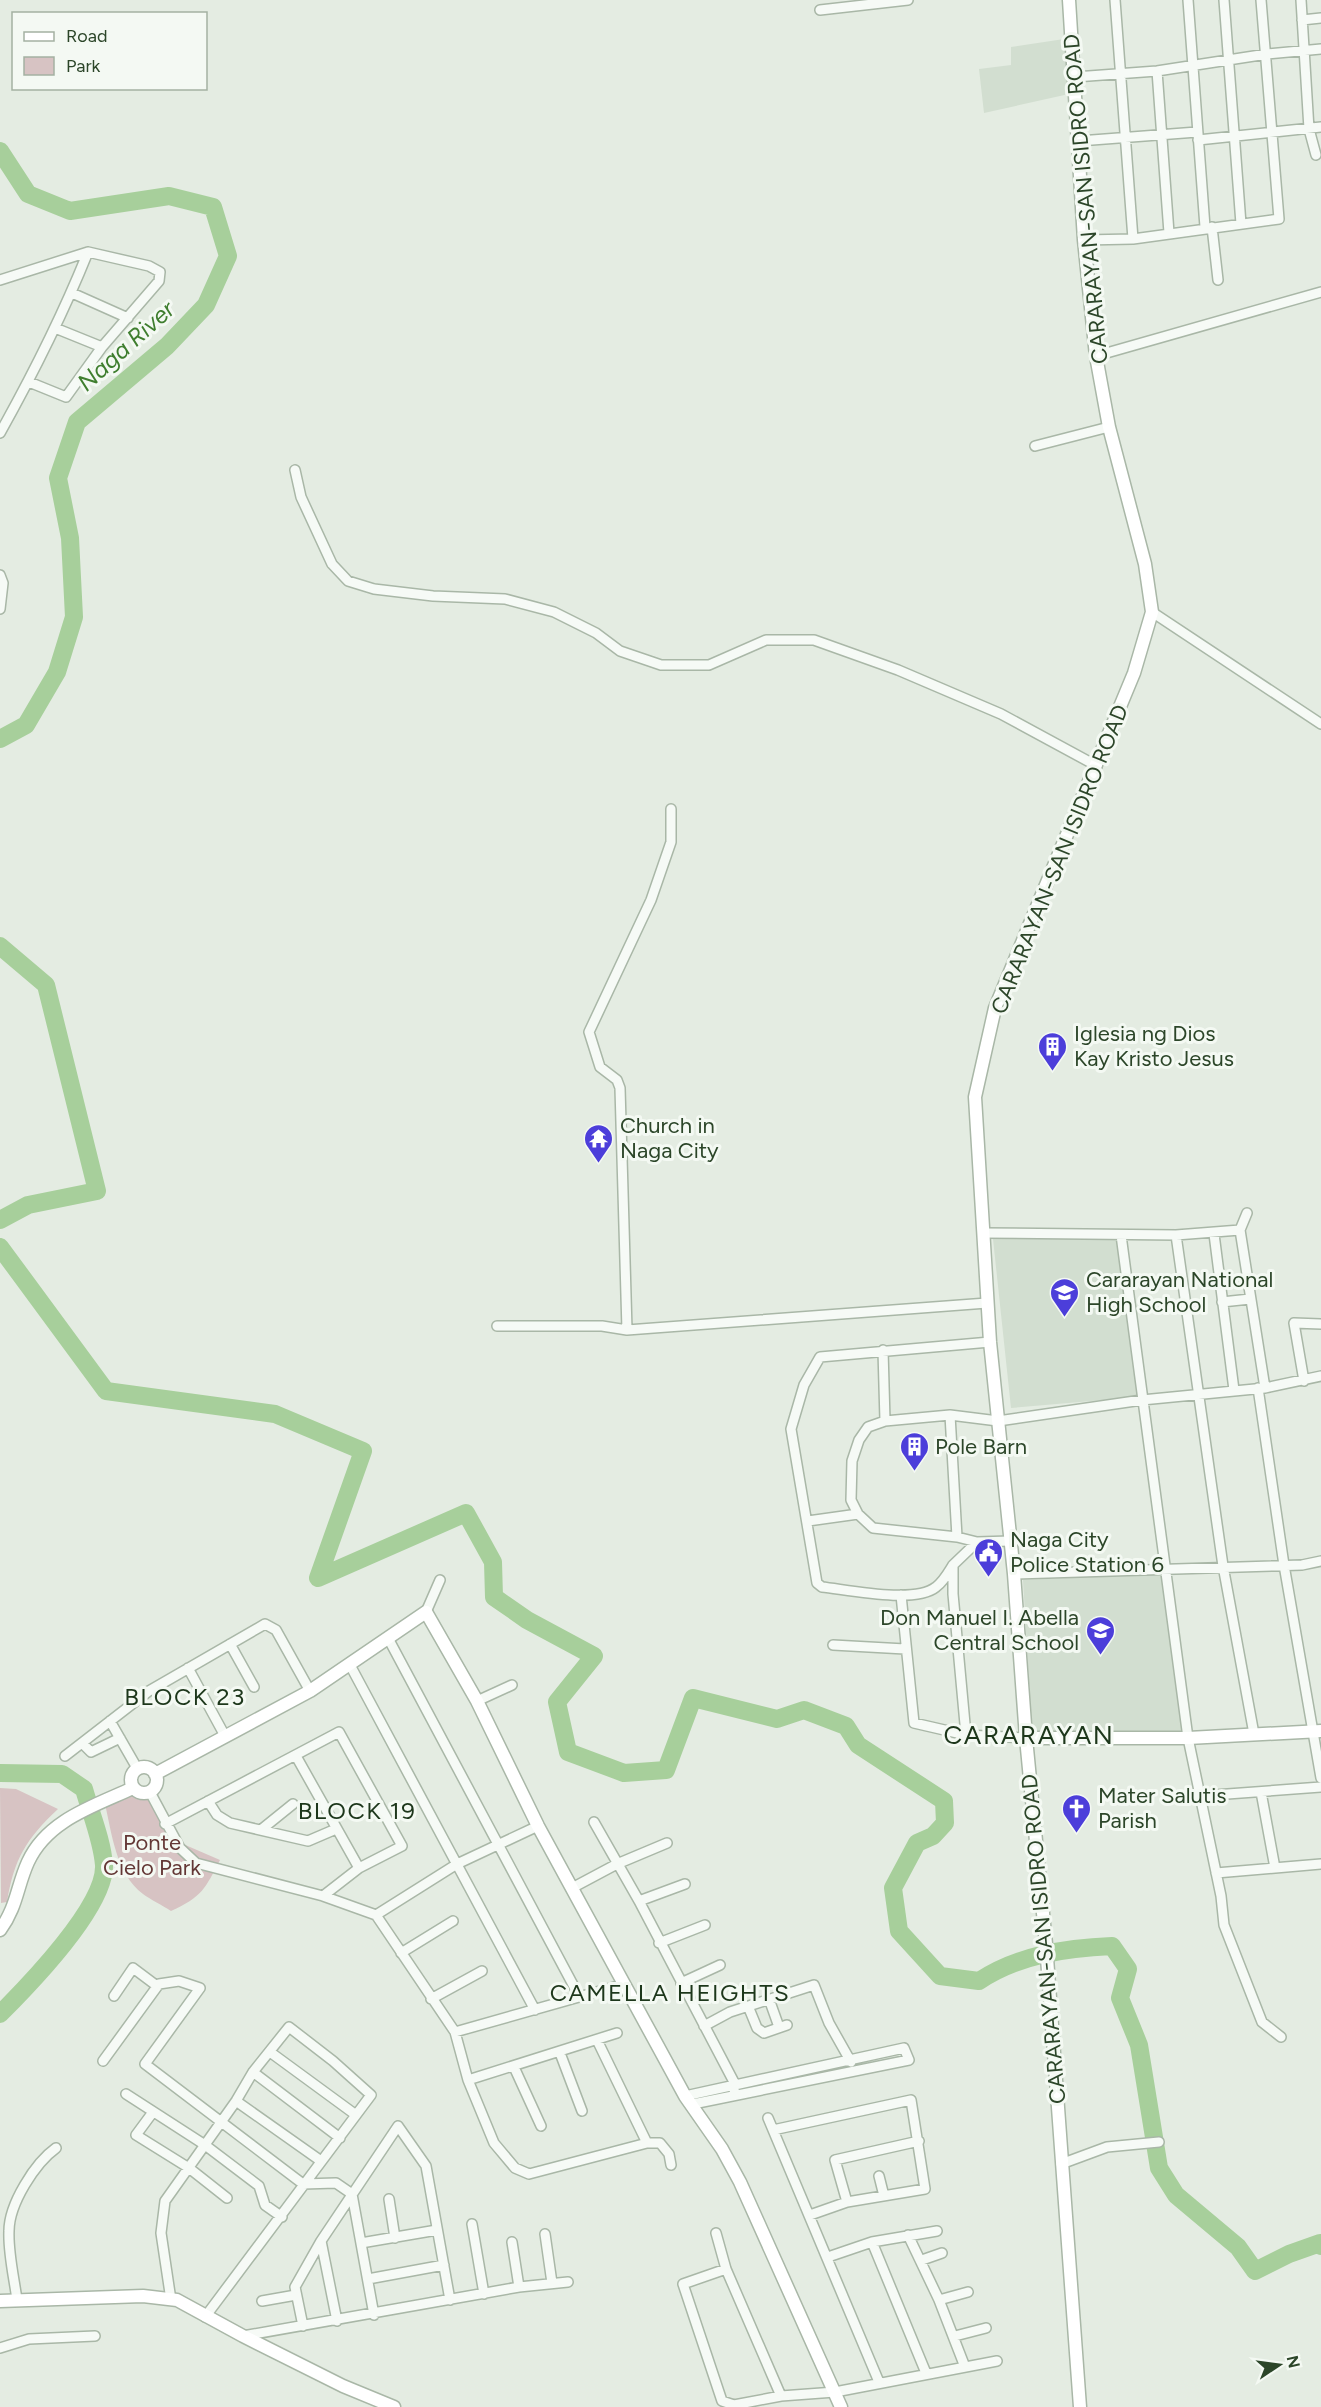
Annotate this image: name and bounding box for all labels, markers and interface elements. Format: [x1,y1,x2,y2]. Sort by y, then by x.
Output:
legend [12,12,207,90]
text: Road [66,25,107,47]
street label: CARARAYAN-SAN ISIDRO ROAD [1058,33,1113,365]
text: Park [66,55,101,77]
water label: Naga River [71,294,181,397]
street label: CARARAYAN-SAN ISIDRO ROAD [985,701,1134,1018]
place label: Iglesia ng Dios Kay Kristo Jesus [1074,1020,1234,1072]
building icon: Iglesia ng Dios Kay Kristo Jesus [1037,1030,1069,1072]
place label: Church in Naga City [620,1112,719,1164]
temple icon: Church in Naga City [583,1122,615,1164]
place label: Cararayan National High School [1086,1266,1273,1318]
school or university icon: Cararayan National High School [1049,1276,1081,1318]
building icon: Pole Barn [898,1430,930,1472]
place label: Pole Barn [935,1433,1027,1460]
place label: Naga City Police Station 6 [1010,1526,1164,1578]
public building icon: Naga City Police Station 6 [973,1536,1005,1578]
place label: Don Manuel I. Abella Central School [880,1604,1079,1656]
school or university icon: Don Manuel I. Abella Central School [1084,1614,1116,1656]
district label: BLOCK 23 [124,1682,246,1711]
district label: CARARAYAN [944,1719,1114,1751]
street label: CARARAYAN-SAN ISIDRO ROAD [1016,1773,1071,2105]
place label: Mater Salutis Parish [1098,1782,1227,1834]
church icon: Mater Salutis Parish [1061,1792,1093,1834]
district label: BLOCK 19 [298,1796,416,1825]
park label: Ponte Cielo Park [103,1829,201,1881]
district label: CAMELLA HEIGHTS [550,1978,790,2007]
north arrow [1249,2335,1309,2395]
text: N [1282,2354,1304,2370]

